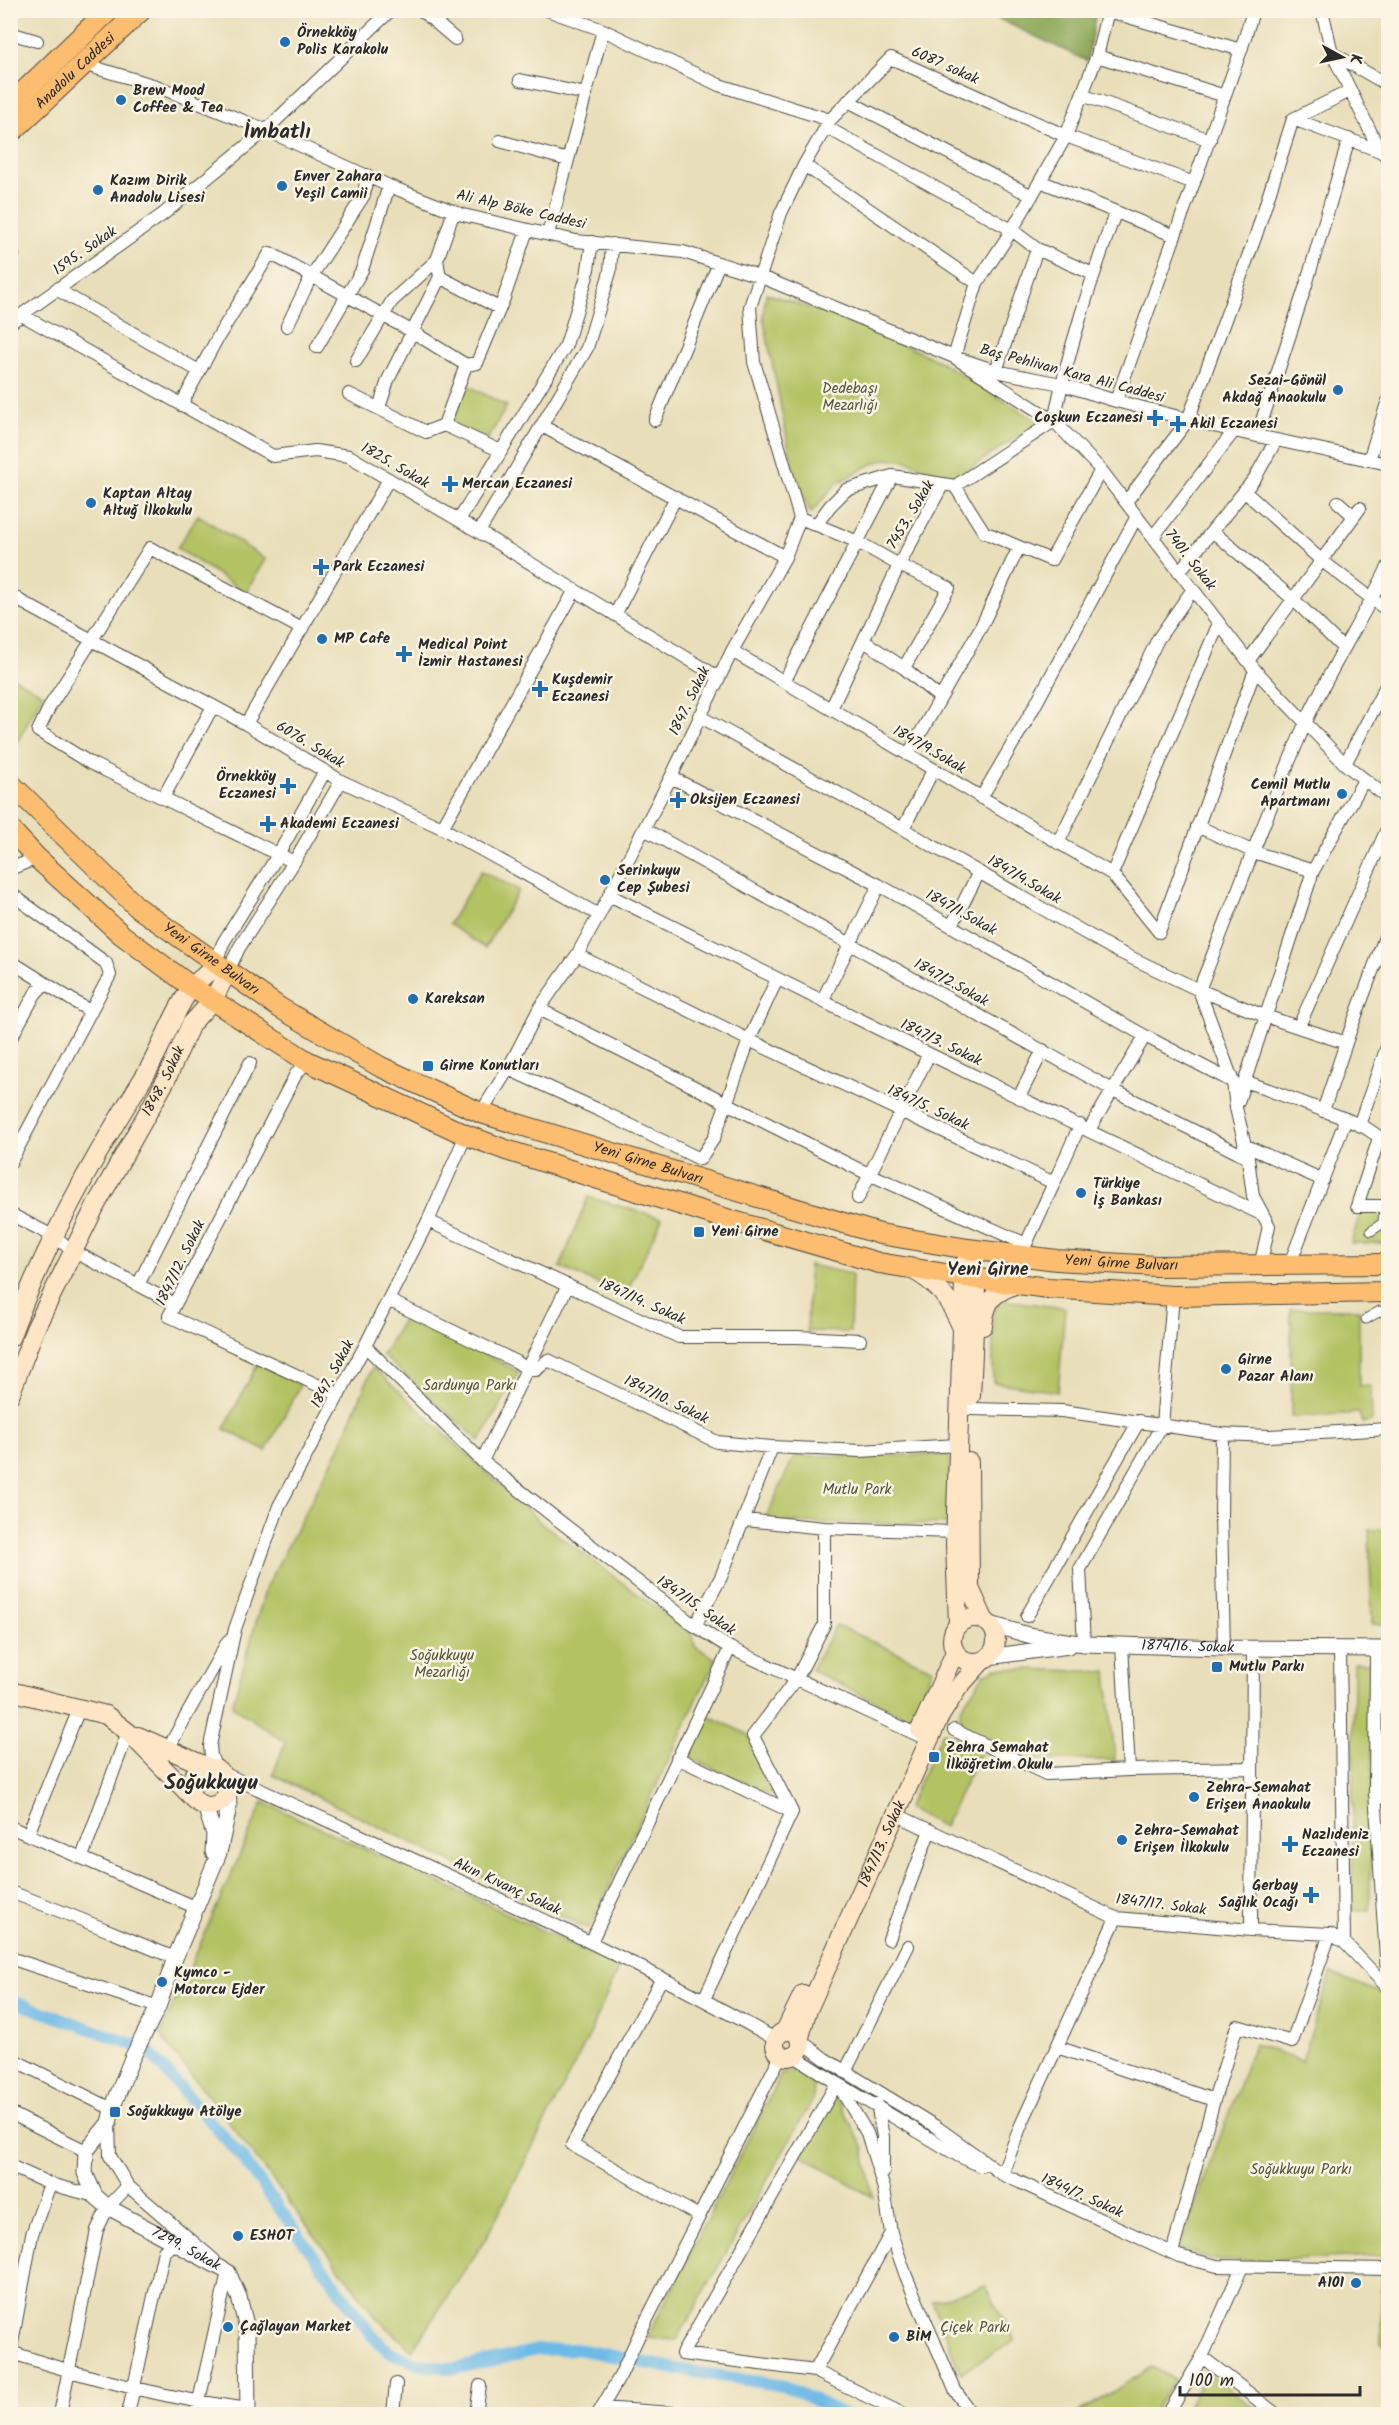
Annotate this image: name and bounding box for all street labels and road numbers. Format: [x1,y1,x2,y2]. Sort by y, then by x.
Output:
street label: Anadolu Caddesi [30,26,122,115]
street label: 6087 sokak [907,40,984,92]
street label: Ali Alp Böke Caddesi [454,183,589,237]
street label: 1595. Sokak [48,220,123,282]
street label: Baş Pehlivan Kara Ali Caddesi [977,338,1169,411]
street label: 1825. Sokak [356,437,435,496]
street label: 7453. Sokak [881,475,942,554]
street label: 7401. Sokak [1158,524,1222,597]
street label: 1847. Sokak [663,661,718,740]
street label: 6076. Sokak [271,715,350,775]
street label: 1847/9.Sokak [888,719,971,781]
street label: 1847/4.Sokak [983,849,1066,911]
street label: 1847/1.Sokak [921,884,1002,943]
street label: Yeni Girne Bulvarı [157,916,265,1002]
street label: 1847/2.Sokak [909,953,994,1014]
street label: 1847/3. Sokak [896,1013,987,1074]
street label: 1848. Sokak [136,1041,192,1121]
street label: 1847/5. Sokak [883,1079,974,1138]
street label: Yeni Girne Bulvarı [590,1136,706,1192]
street label: 1847/12. Sokak [150,1215,213,1310]
street label: Yeni Girne Bulvarı [1064,1248,1179,1278]
street label: 1847/14. Sokak [595,1272,690,1332]
street label: 1847. Sokak [305,1335,362,1412]
street label: 1847/10. Sokak [619,1369,713,1431]
street label: 1847/15. Sokak [651,1570,742,1643]
street label: 1874/16. Sokak [1141,1634,1235,1660]
street label: 1847/13. Sokak [852,1796,913,1891]
street label: Akın Kıvanç Sokak [449,1851,566,1923]
street label: 1847/17. Sokak [1114,1888,1209,1923]
street label: 1844/7. Sokak [1037,2167,1128,2225]
street label: 7299. Sokak [147,2221,226,2278]

